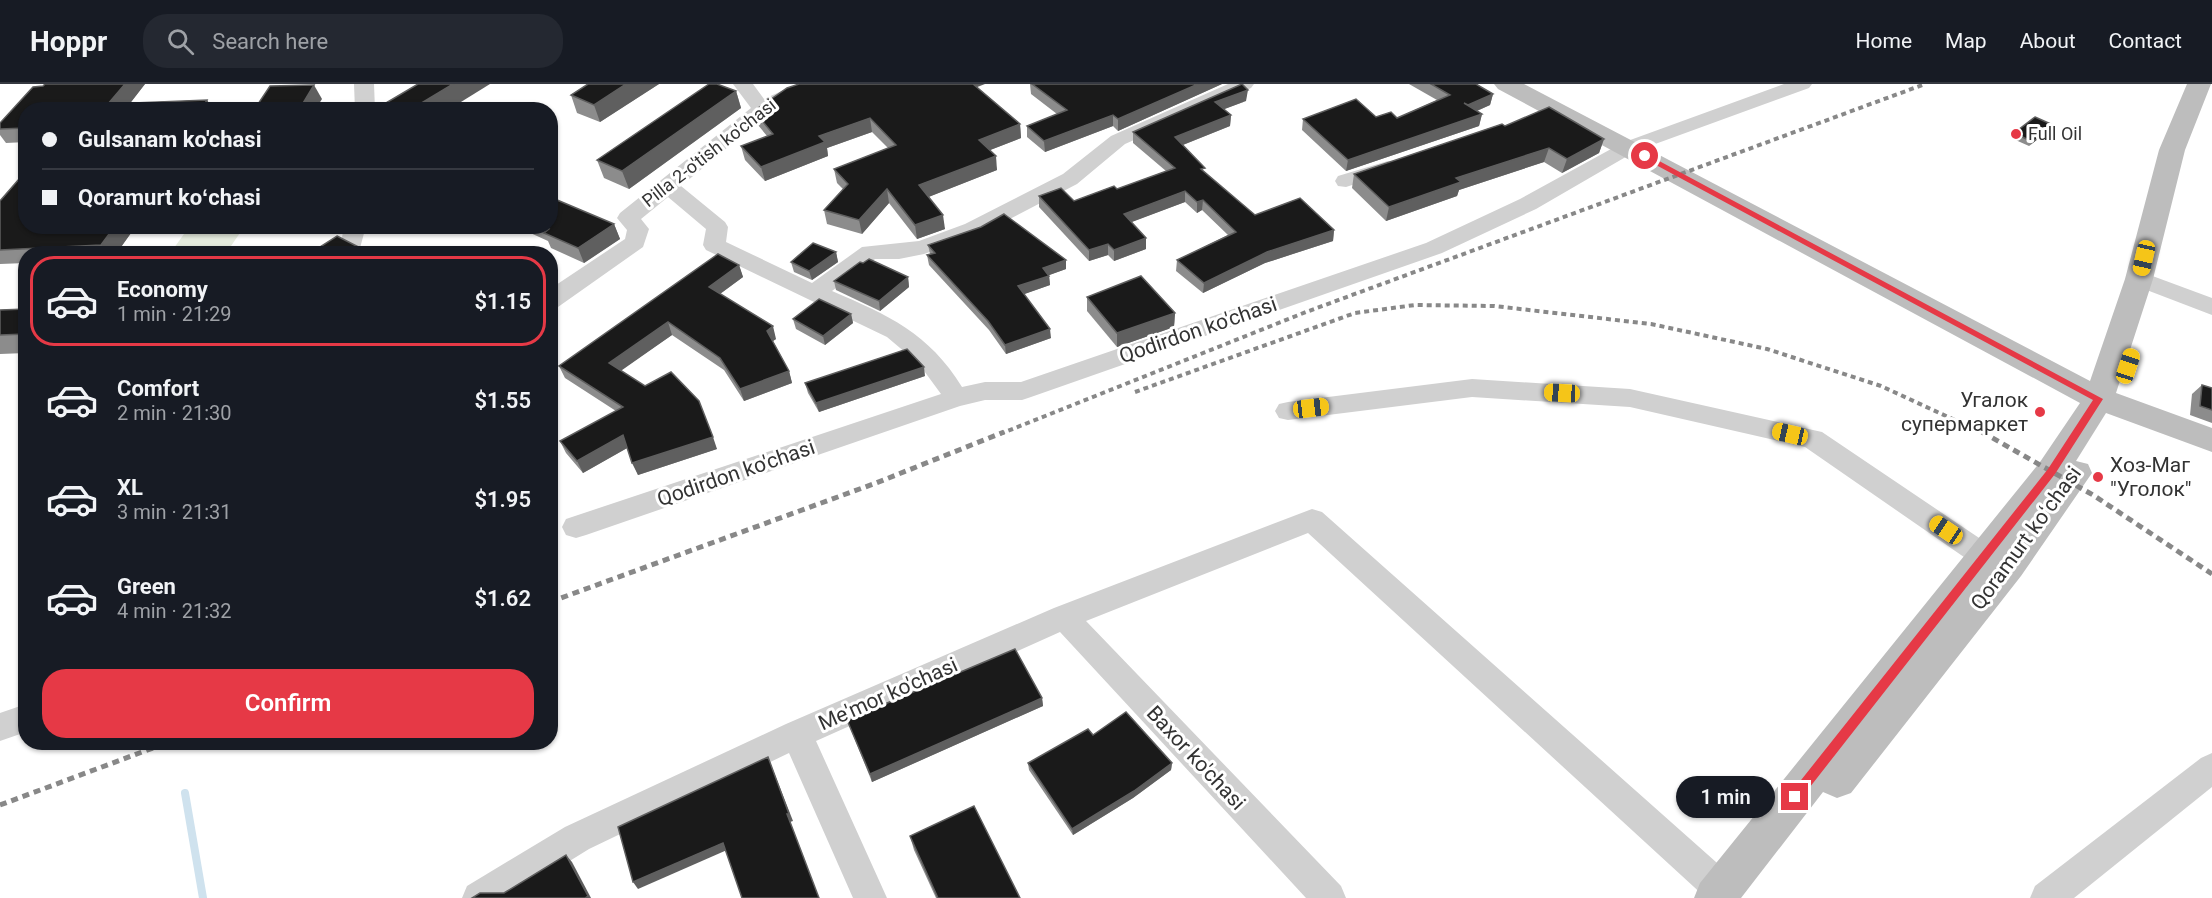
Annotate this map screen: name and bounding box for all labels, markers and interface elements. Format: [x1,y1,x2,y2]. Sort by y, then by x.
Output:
search box [143,14,563,68]
text: Hoppr [30,25,107,58]
icon: search [164,25,197,58]
text: Search here [212,29,328,54]
text: Home [1856,29,1912,53]
text: Map [1945,29,1987,53]
text: About [2020,29,2076,53]
text: Contact [2109,29,2182,53]
street label: Pilla 2-o'tish ko'chasi [638,94,780,211]
place label: Full Oil [2028,123,2082,144]
text: Gulsanam ko'chasi [78,127,262,152]
marker: Full Oil [2009,127,2023,141]
route start [1631,142,1658,169]
text: Qoramurt koʻchasi [78,185,261,210]
car [2131,238,2157,278]
icon: car [45,274,99,328]
text: Economy [117,277,208,302]
text: $1.15 [474,289,531,314]
street label: Qodirdon ko'chasi [1116,292,1280,368]
text: 1 min · 21:29 [117,302,232,326]
car [2114,346,2142,386]
icon: car [45,373,99,427]
text: Comfort [117,376,199,401]
car [1544,383,1580,403]
text: $1.55 [474,388,531,413]
place label: Угалок супермаркет [1901,388,2029,436]
car [1292,397,1330,419]
text: 2 min · 21:30 [117,401,232,425]
marker: Угалок супермаркет [2033,405,2047,419]
car [1770,421,1810,447]
street label: Qodirdon ko'chasi [654,435,818,511]
place label: Хоз-Маг "Уголок" [2110,453,2192,501]
street label: Qoramurt koʻchasi [1966,462,2086,614]
marker: Хоз-Маг "Уголок" [2091,470,2105,484]
icon: car [45,472,99,526]
text: XL [117,475,143,500]
text: $1.95 [474,487,531,512]
text: 3 min · 21:31 [117,500,232,524]
car [1926,512,1966,548]
icon: car [45,571,99,625]
text: Green [117,574,176,599]
text: $1.62 [474,586,531,611]
text: 4 min · 21:32 [117,599,232,623]
street label: Me'mor ko'chasi [815,653,961,735]
button: Confirm [42,669,534,738]
street label: Baxor ko'chasi [1142,701,1250,815]
callout: 1 min [1675,776,1774,818]
route end [1781,783,1808,810]
text: 1 min [1700,785,1751,809]

